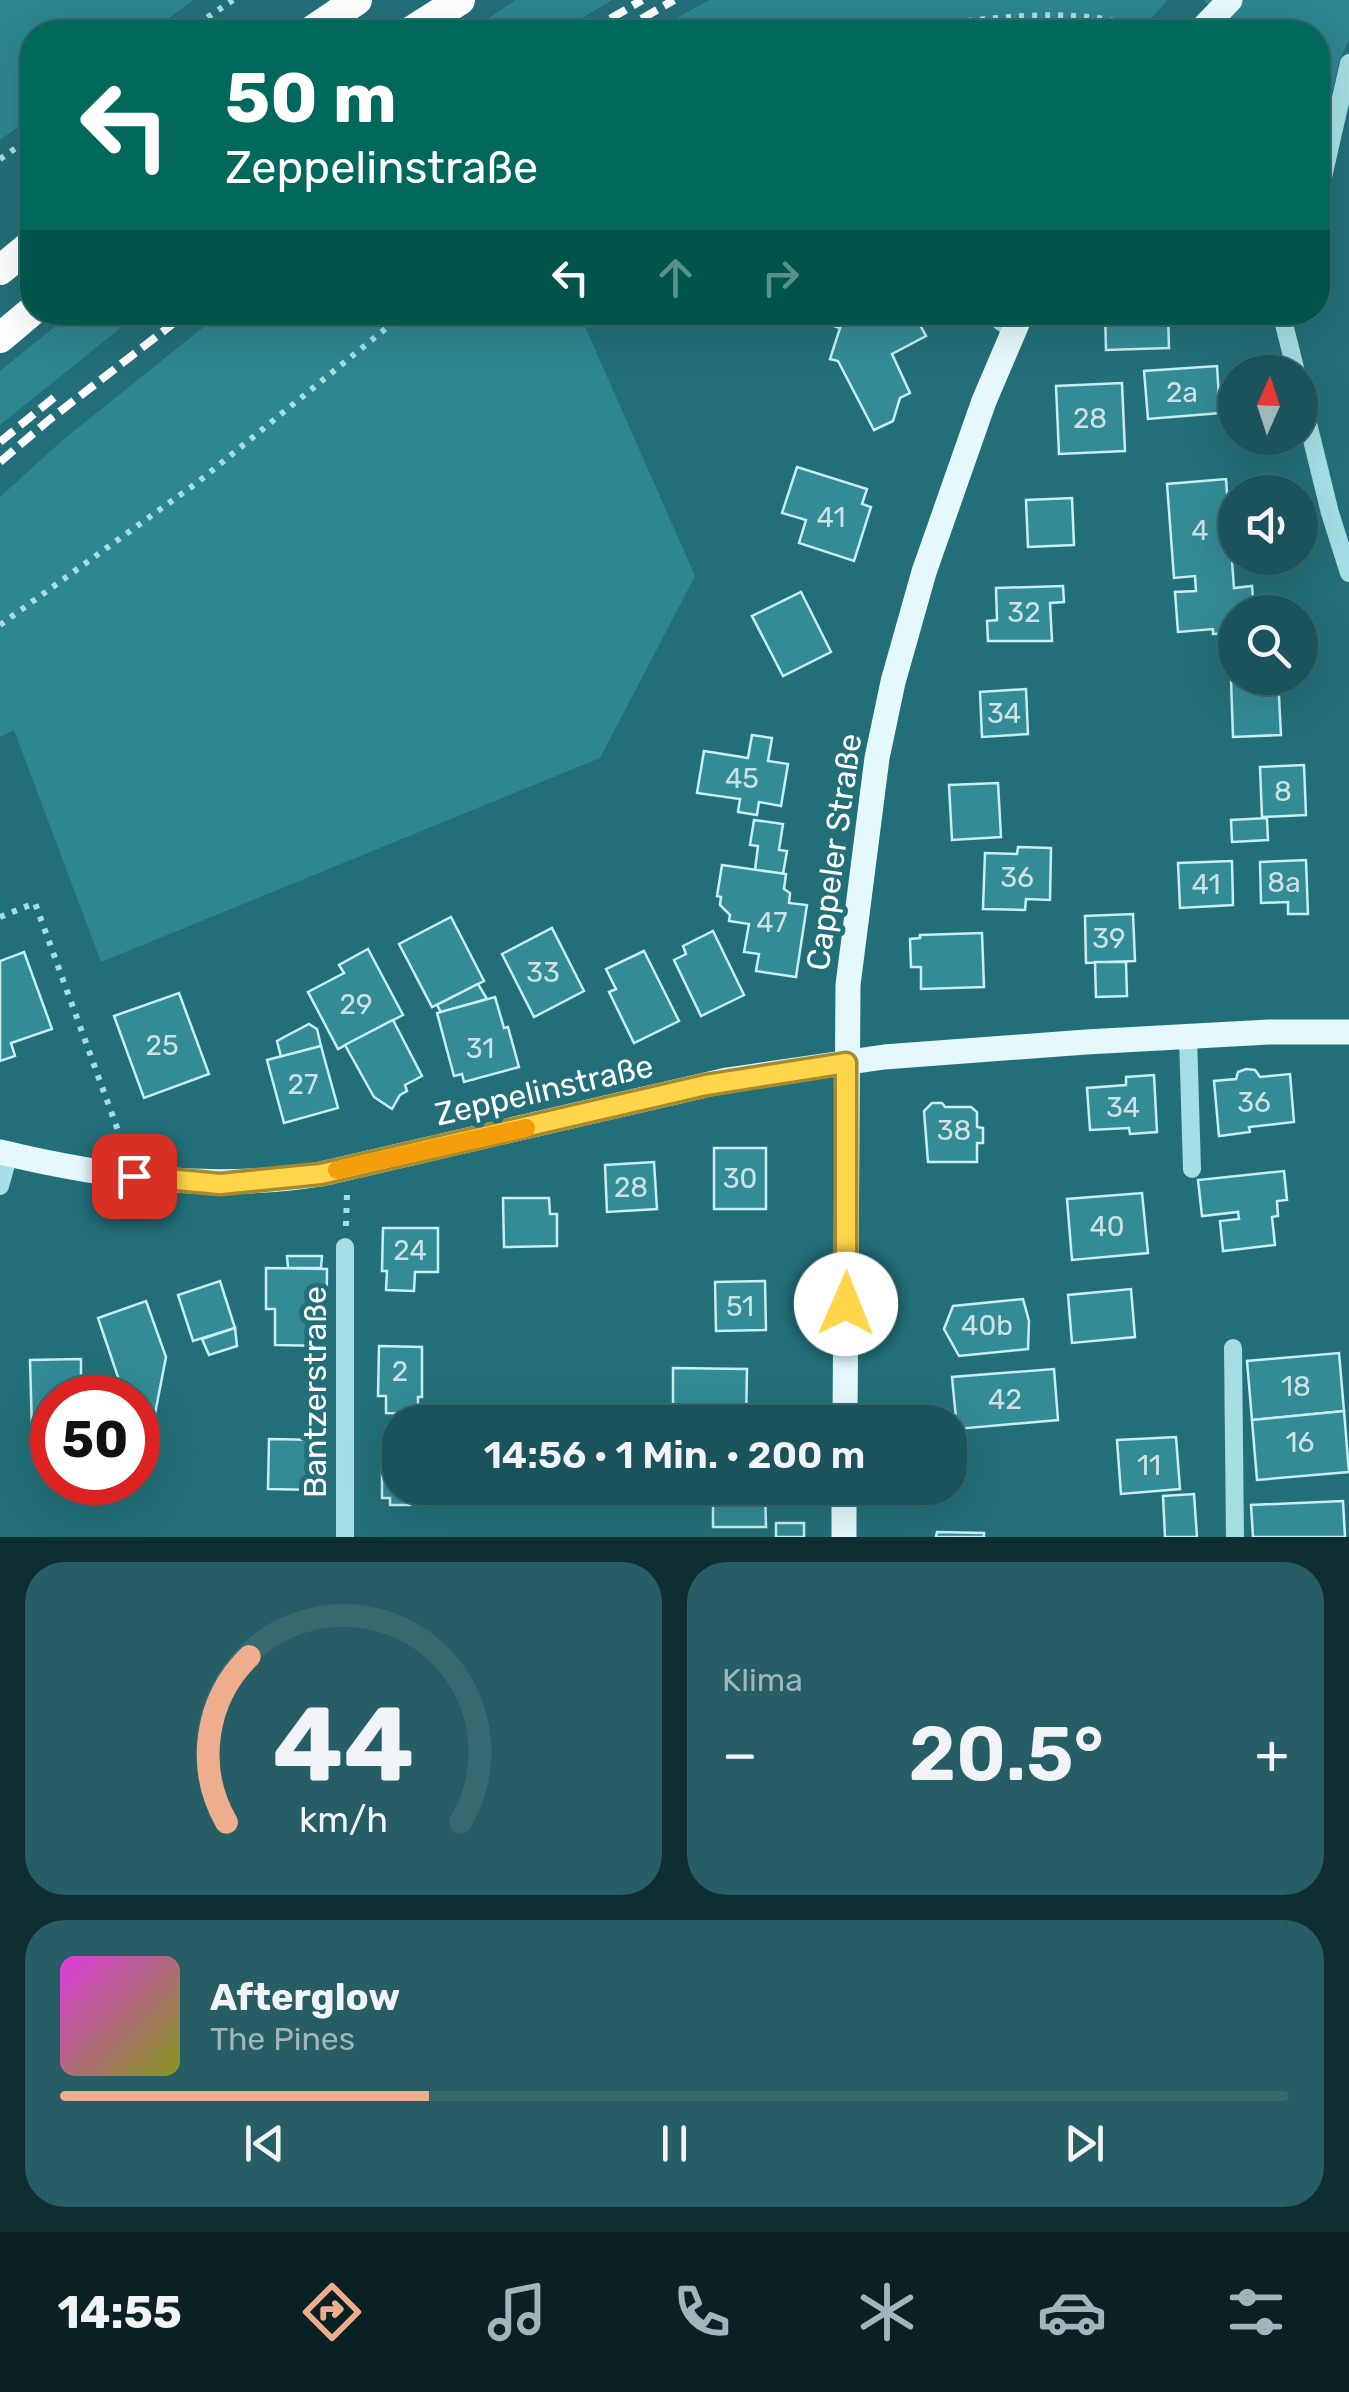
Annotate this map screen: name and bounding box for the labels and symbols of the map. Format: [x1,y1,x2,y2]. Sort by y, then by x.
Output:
north arrow [1218,355,1318,455]
house number: 2a [1166,376,1198,409]
house number: 28 [1073,402,1107,435]
house number: 41 [817,501,845,534]
house number: 4 [1191,514,1209,547]
house number: 32 [1007,596,1041,629]
house number: 34 [987,697,1021,730]
street label: Cappeler Straße [799,731,869,973]
house number: 45 [725,762,759,795]
house number: 8 [1274,775,1292,808]
house number: 36 [1000,861,1034,894]
house number: 8a [1267,866,1301,899]
house number: 41 [1192,868,1220,901]
house number: 47 [756,906,788,939]
house number: 39 [1092,922,1126,955]
house number: 33 [526,956,560,989]
house number: 29 [339,988,373,1021]
house number: 25 [145,1029,179,1062]
house number: 31 [466,1032,494,1065]
street label: Zeppelinstraße [431,1046,657,1134]
house number: 27 [288,1068,318,1101]
house number: 36 [1237,1086,1271,1119]
house number: 34 [1106,1091,1140,1124]
house number: 38 [937,1114,971,1147]
pin [92,1134,177,1219]
house number: 30 [723,1162,757,1195]
house number: 28 [614,1171,648,1204]
house number: 40 [1089,1210,1125,1243]
house number: 24 [393,1234,427,1267]
position arrow [794,1252,898,1356]
street label: Bantzerstraße [296,1286,334,1498]
house number: 51 [726,1290,754,1323]
house number: 40b [961,1309,1013,1342]
house number: 2 [392,1355,408,1388]
house number: 18 [1281,1370,1311,1403]
speed limit sign: 50 [30,1375,160,1505]
house number: 42 [988,1383,1022,1416]
house number: 16 [1286,1426,1314,1459]
house number: 11 [1137,1449,1161,1482]

